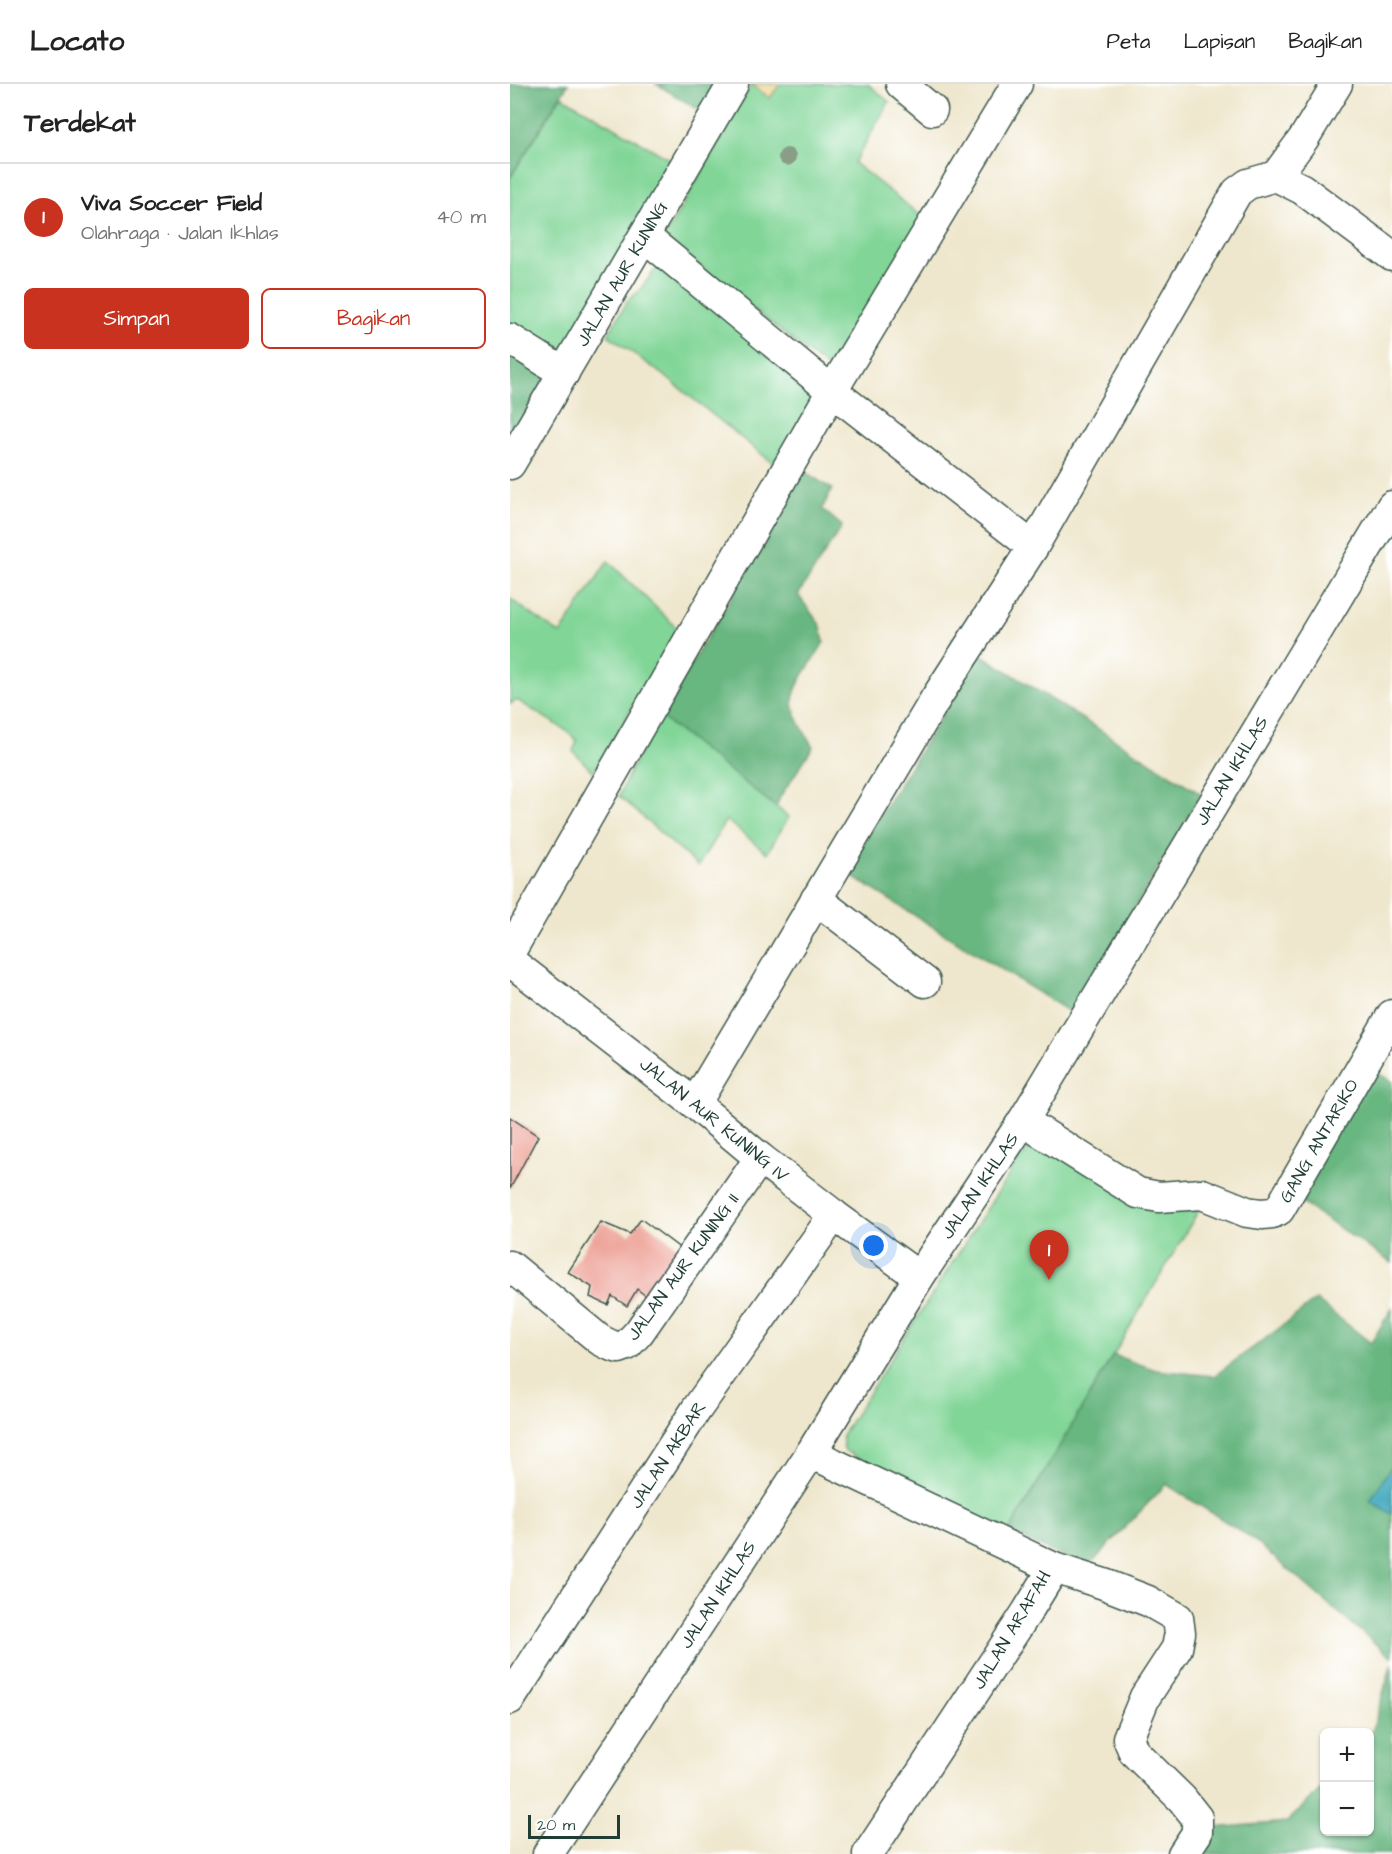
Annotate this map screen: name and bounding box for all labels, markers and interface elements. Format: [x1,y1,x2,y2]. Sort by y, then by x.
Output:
text: Locato [30,22,124,61]
text: Peta [1107,27,1150,56]
text: Lapisan [1183,27,1255,56]
text: Bagikan [1288,27,1362,56]
text: Terdekat [24,105,136,141]
text: Viva Soccer Field [81,188,262,219]
street label: JALAN AUR KUNING [570,196,674,351]
text: 1 [42,203,45,231]
text: 40 m [436,203,486,231]
text: Olahraga · Jalan Ikhlas [81,219,279,247]
button: Simpan [24,288,249,349]
button: Bagikan [261,288,486,349]
street label: JALAN IKHLAS [1189,712,1275,830]
street label: JALAN AUR KUNING IV [634,1052,794,1188]
street label: GANG ANTARIKO [1273,1075,1365,1207]
street label: JALAN IKHLAS [935,1128,1025,1244]
street label: JALAN AUR KUNING II [621,1188,745,1346]
pin: 1 [1030,1230,1068,1280]
your location [859,1231,888,1260]
street label: JALAN AKBAR [624,1397,712,1513]
street label: JALAN IKHLAS [674,1536,762,1654]
street label: JALAN ARAFAH [967,1566,1057,1694]
map controls [1320,1728,1374,1836]
button: + [1320,1728,1374,1782]
button: − [1320,1782,1374,1836]
scale bar [528,1812,620,1840]
text: 20 m [537,1814,575,1836]

